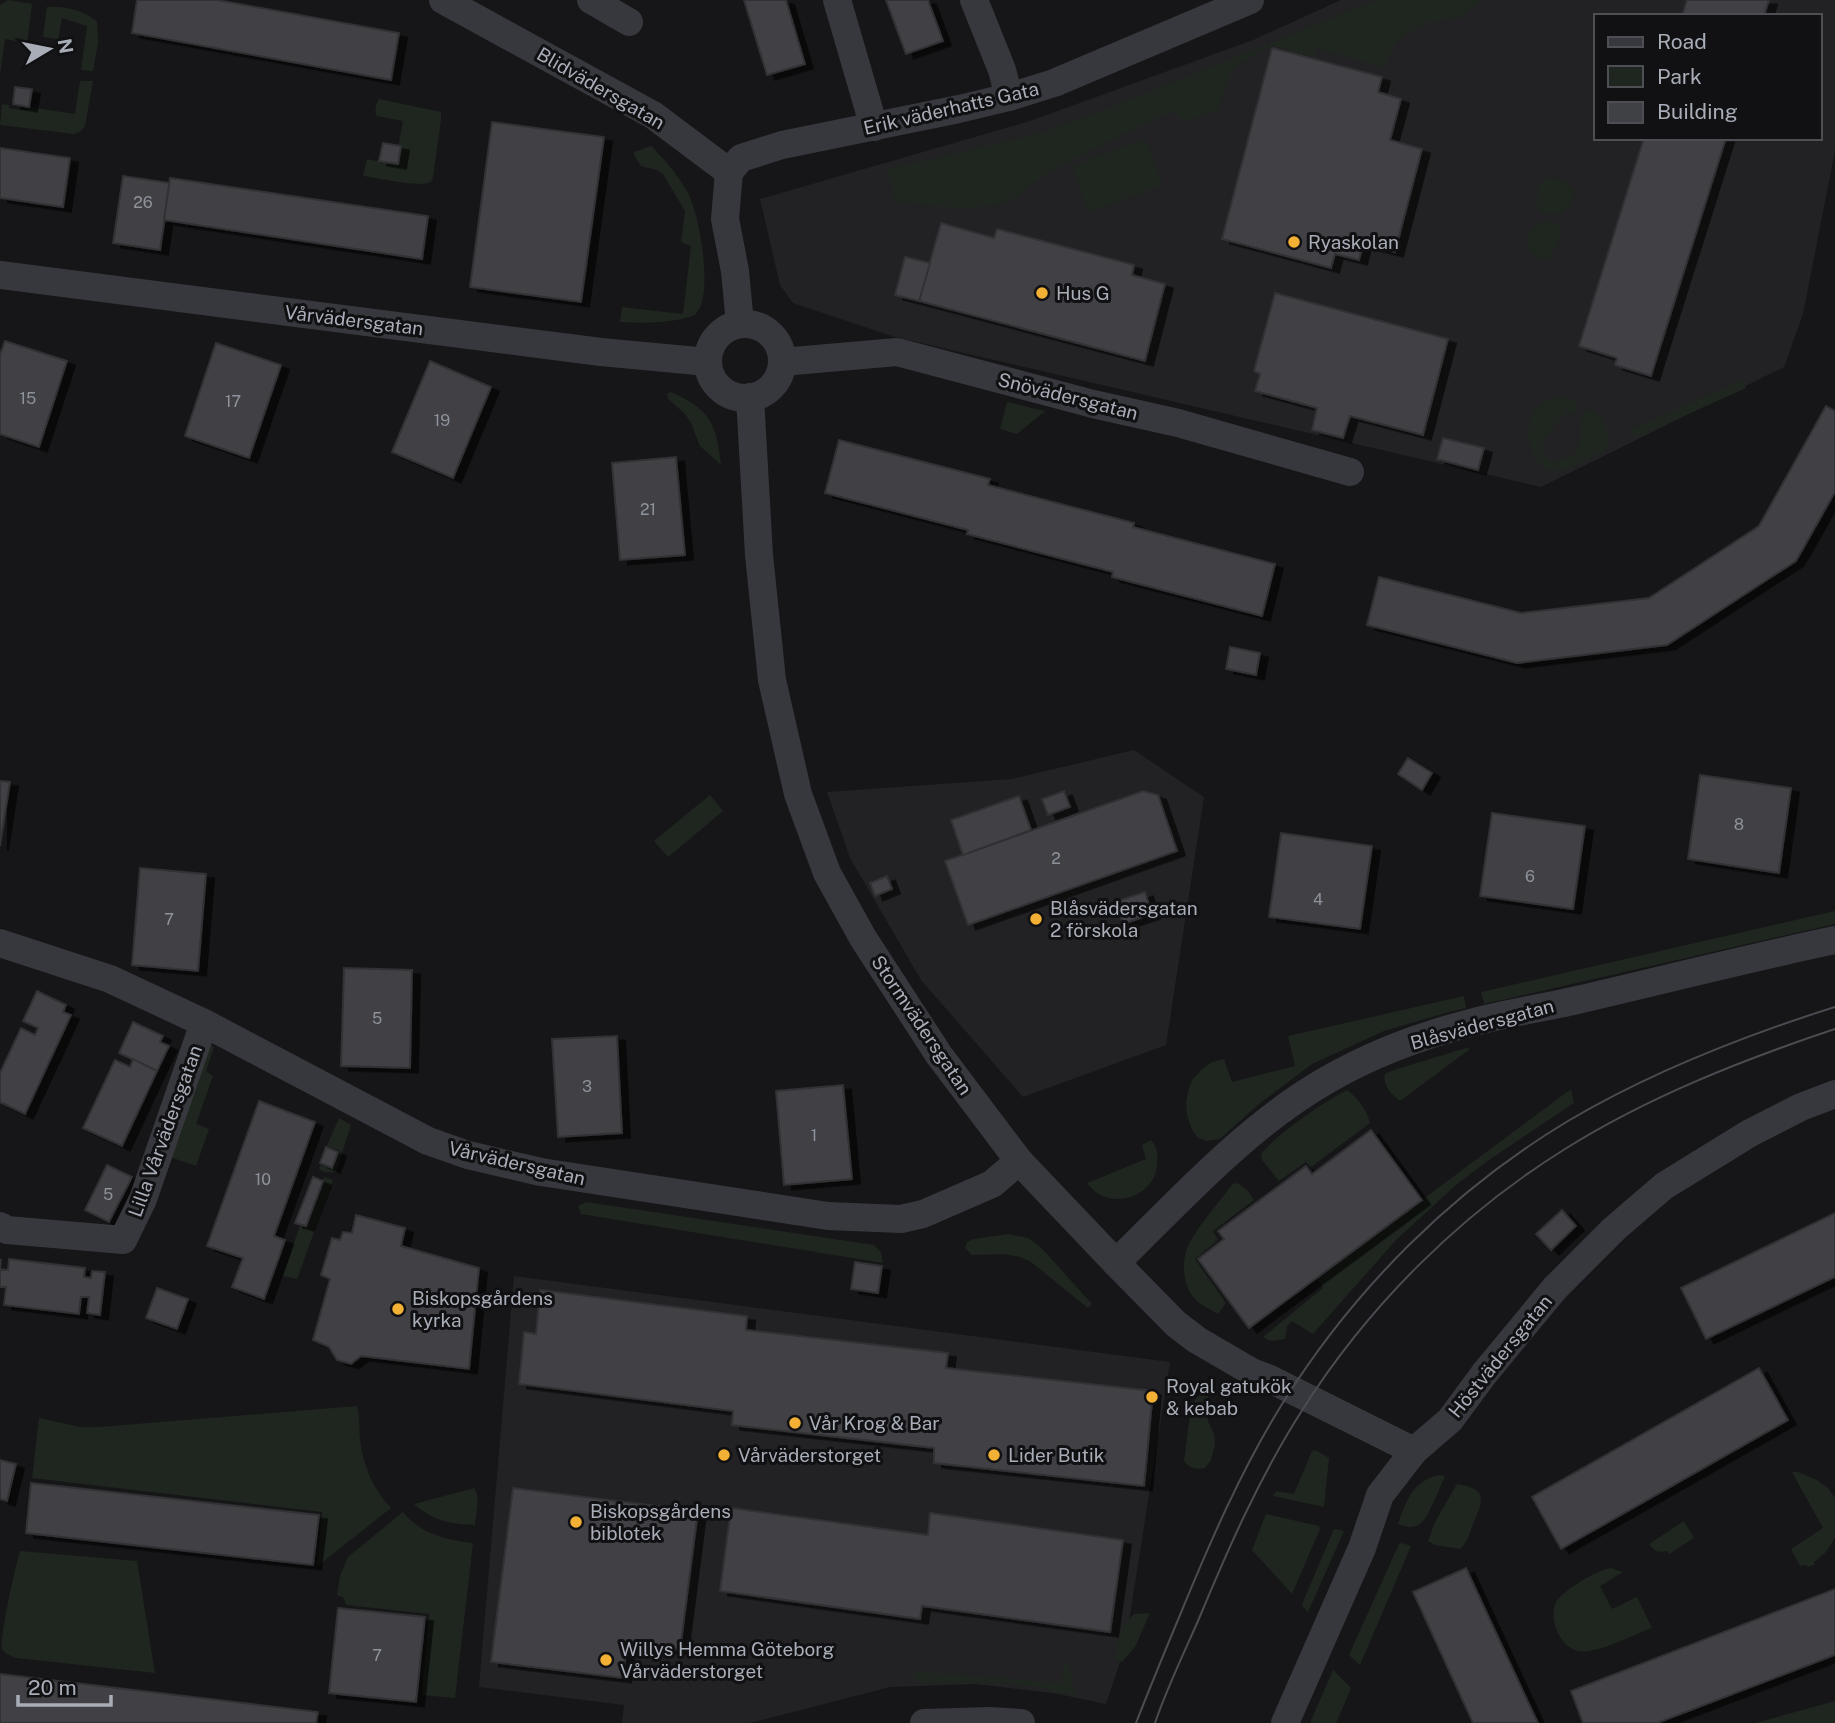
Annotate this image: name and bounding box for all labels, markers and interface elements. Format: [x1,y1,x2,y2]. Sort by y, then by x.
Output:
north arrow [14,14,84,84]
legend [1594,14,1821,140]
text: Road [1657,29,1707,54]
text: N [54,37,78,55]
street label: Blidvädersgatan [533,43,669,133]
text: Park [1657,64,1702,89]
street label: Erik väderhatts Gata [861,77,1041,139]
text: Building [1657,99,1738,124]
house number: 26 [133,193,153,212]
place label: Ryaskolan [1308,231,1399,253]
marker: Ryaskolan [1286,234,1302,250]
place label: Hus G [1056,282,1110,304]
marker: Hus G [1034,285,1050,301]
street label: Vårvädersgatan [283,301,425,339]
street label: Snövädersgatan [996,368,1140,424]
house number: 15 [20,389,36,408]
house number: 17 [225,392,241,411]
house number: 19 [434,411,450,430]
house number: 21 [640,500,656,519]
house number: 8 [1734,815,1744,834]
house number: 2 [1051,849,1061,868]
house number: 6 [1525,867,1535,886]
house number: 4 [1313,890,1323,909]
place label: Blåsvädersgatan 2 förskola [1050,897,1198,941]
house number: 7 [164,910,174,929]
marker: Blåsvädersgatan 2 förskola [1028,911,1044,927]
street label: Stormvädersgatan [867,951,977,1099]
street label: Blåsvädersgatan [1408,994,1556,1054]
house number: 5 [372,1009,382,1028]
street label: Lilla Vårvädersgatan [124,1042,206,1220]
house number: 3 [582,1077,592,1096]
house number: 1 [811,1126,817,1145]
street label: Vårvädersgatan [447,1137,587,1189]
house number: 10 [255,1170,271,1189]
house number: 5 [103,1185,113,1204]
place label: Biskopsgårdens kyrka [412,1287,553,1331]
street label: Höstvädersgatan [1444,1290,1556,1422]
marker: Biskopsgårdens kyrka [390,1301,406,1317]
place label: Royal gatukök & kebab [1166,1375,1292,1419]
marker: Royal gatukök & kebab [1144,1389,1160,1405]
place label: Vår Krog & Bar [809,1412,940,1434]
marker: Vår Krog & Bar [787,1415,803,1431]
place label: Vårväderstorget [738,1444,881,1466]
place label: Lider Butik [1008,1444,1105,1466]
marker: Vårväderstorget [716,1447,732,1463]
marker: Lider Butik [986,1447,1002,1463]
place label: Biskopsgårdens biblotek [590,1500,731,1544]
marker: Biskopsgårdens biblotek [568,1514,584,1530]
place label: Willys Hemma Göteborg Vårväderstorget [620,1638,834,1682]
house number: 7 [372,1646,382,1665]
marker: Willys Hemma Göteborg Vårväderstorget [598,1652,614,1668]
scale bar [18,1664,110,1708]
text: 20 m [28,1675,77,1700]

